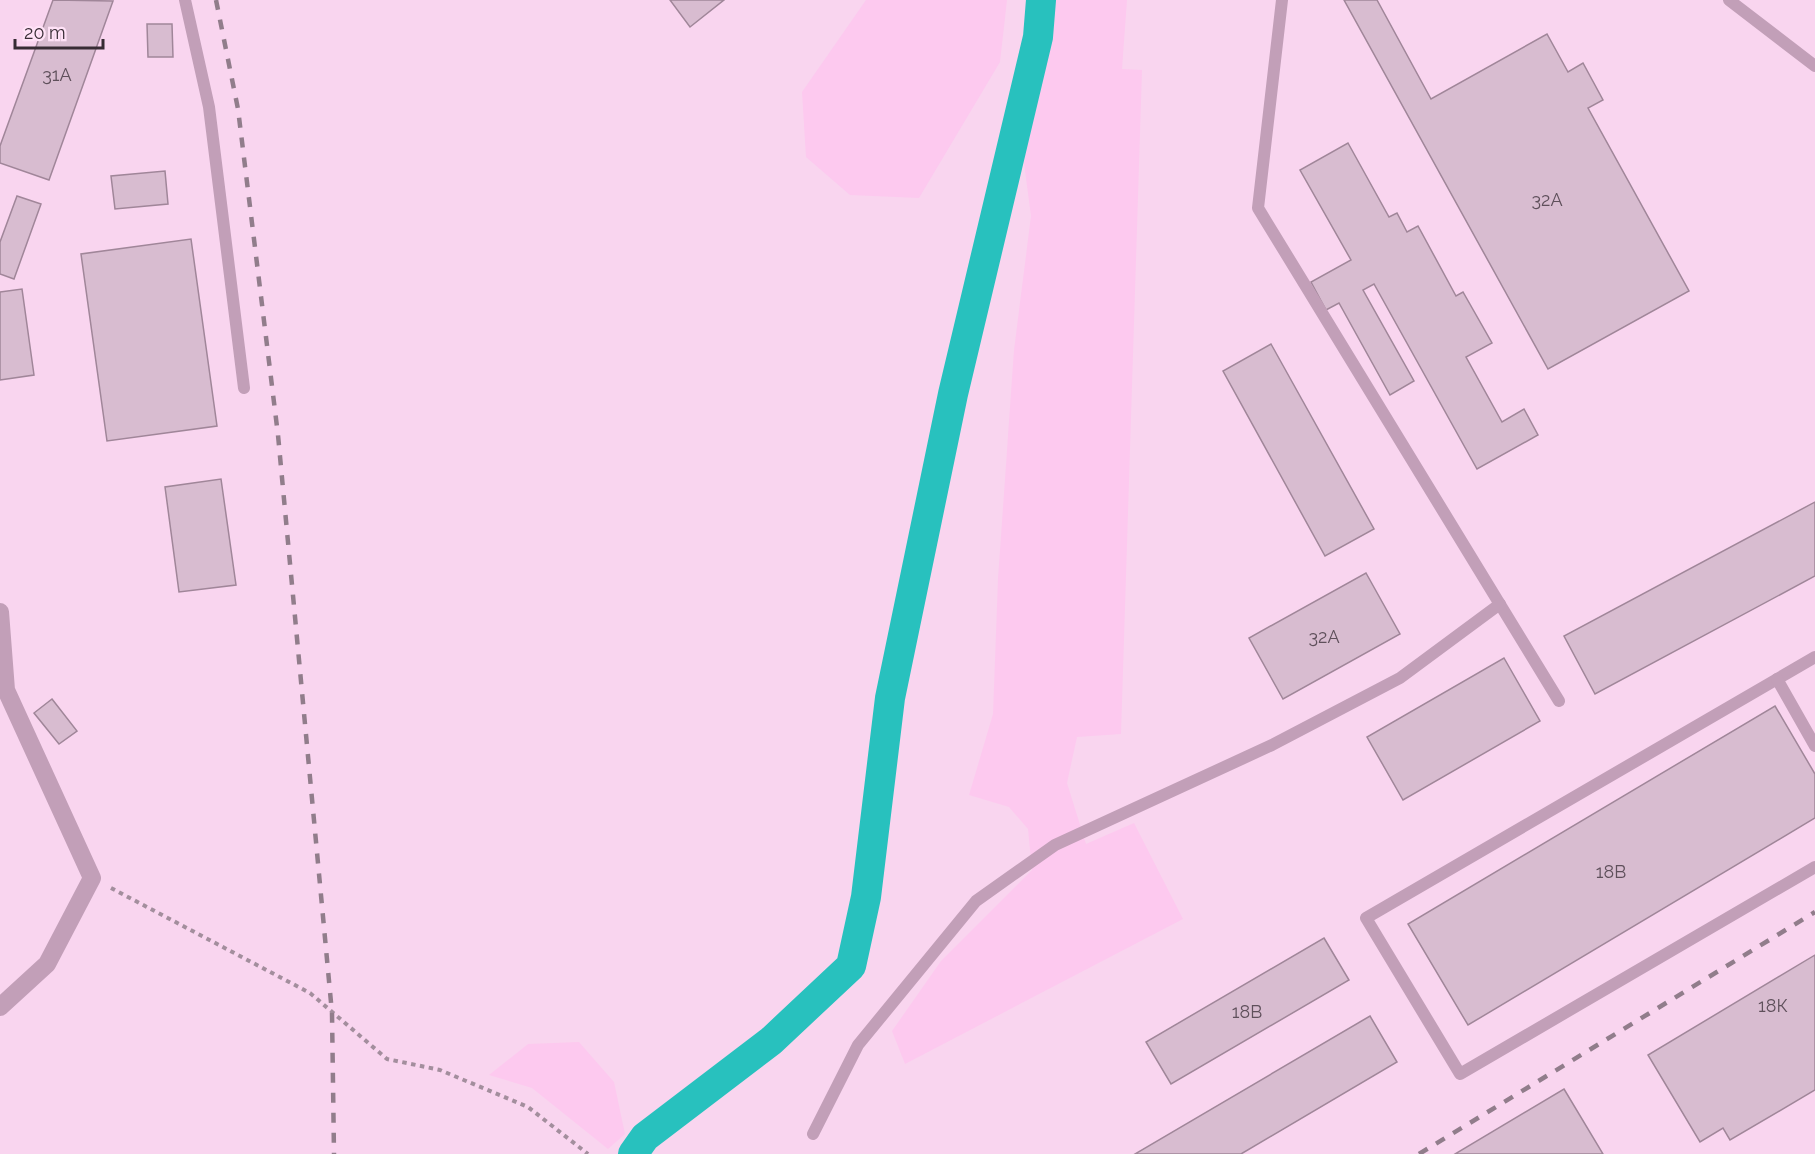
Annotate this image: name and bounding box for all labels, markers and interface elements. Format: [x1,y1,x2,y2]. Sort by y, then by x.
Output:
scale bar [15,12,104,50]
text: 20 m [24,22,66,43]
house number: 31А [42,64,72,85]
house number: 32А [1531,189,1563,210]
house number: 32А [1308,626,1340,647]
house number: 18В [1596,861,1626,882]
house number: 18К [1758,995,1788,1016]
house number: 18В [1232,1001,1262,1022]

